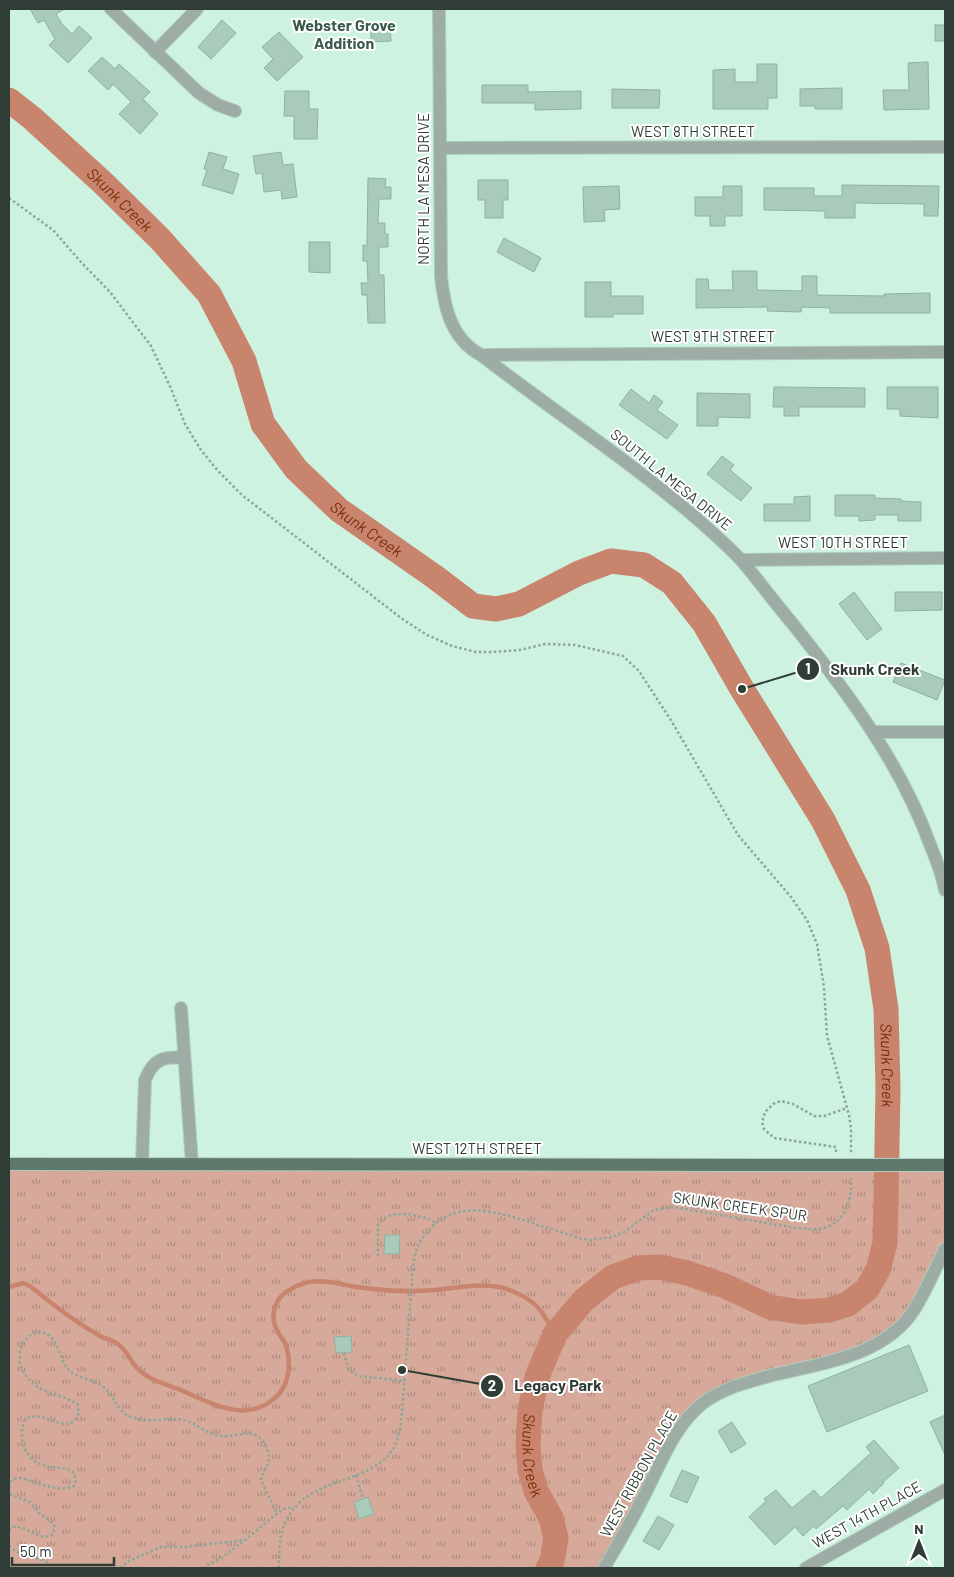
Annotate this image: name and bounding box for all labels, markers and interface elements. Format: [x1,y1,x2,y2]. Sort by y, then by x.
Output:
district label: Webster Grove Addition [292,15,396,52]
street label: NORTH LA MESA DRIVE [414,113,432,265]
street label: WEST 8TH STREET [631,122,755,140]
water label: Skunk Creek [83,163,157,235]
street label: WEST 9TH STREET [651,327,775,345]
street label: SOUTH LA MESA DRIVE [607,425,736,534]
water label: Skunk Creek [327,497,407,561]
street label: WEST 10TH STREET [778,533,908,551]
callout: Skunk Creek [795,653,929,684]
text: 1 [805,659,811,677]
text: Skunk Creek [831,659,920,678]
water label: Skunk Creek [877,1023,898,1107]
street label: WEST 12TH STREET [412,1139,542,1157]
street label: SKUNK CREEK SPUR [672,1188,808,1224]
callout: Legacy Park [480,1370,612,1401]
text: Legacy Park [514,1375,602,1394]
text: 2 [488,1376,496,1394]
street label: WEST RIBBON PLACE [596,1407,680,1540]
water label: Skunk Creek [519,1413,547,1500]
street label: WEST 14TH PLACE [809,1477,924,1552]
north arrow [894,1517,944,1567]
text: N [914,1520,924,1537]
scale bar [12,1534,115,1566]
text: 50 m [20,1542,52,1560]

